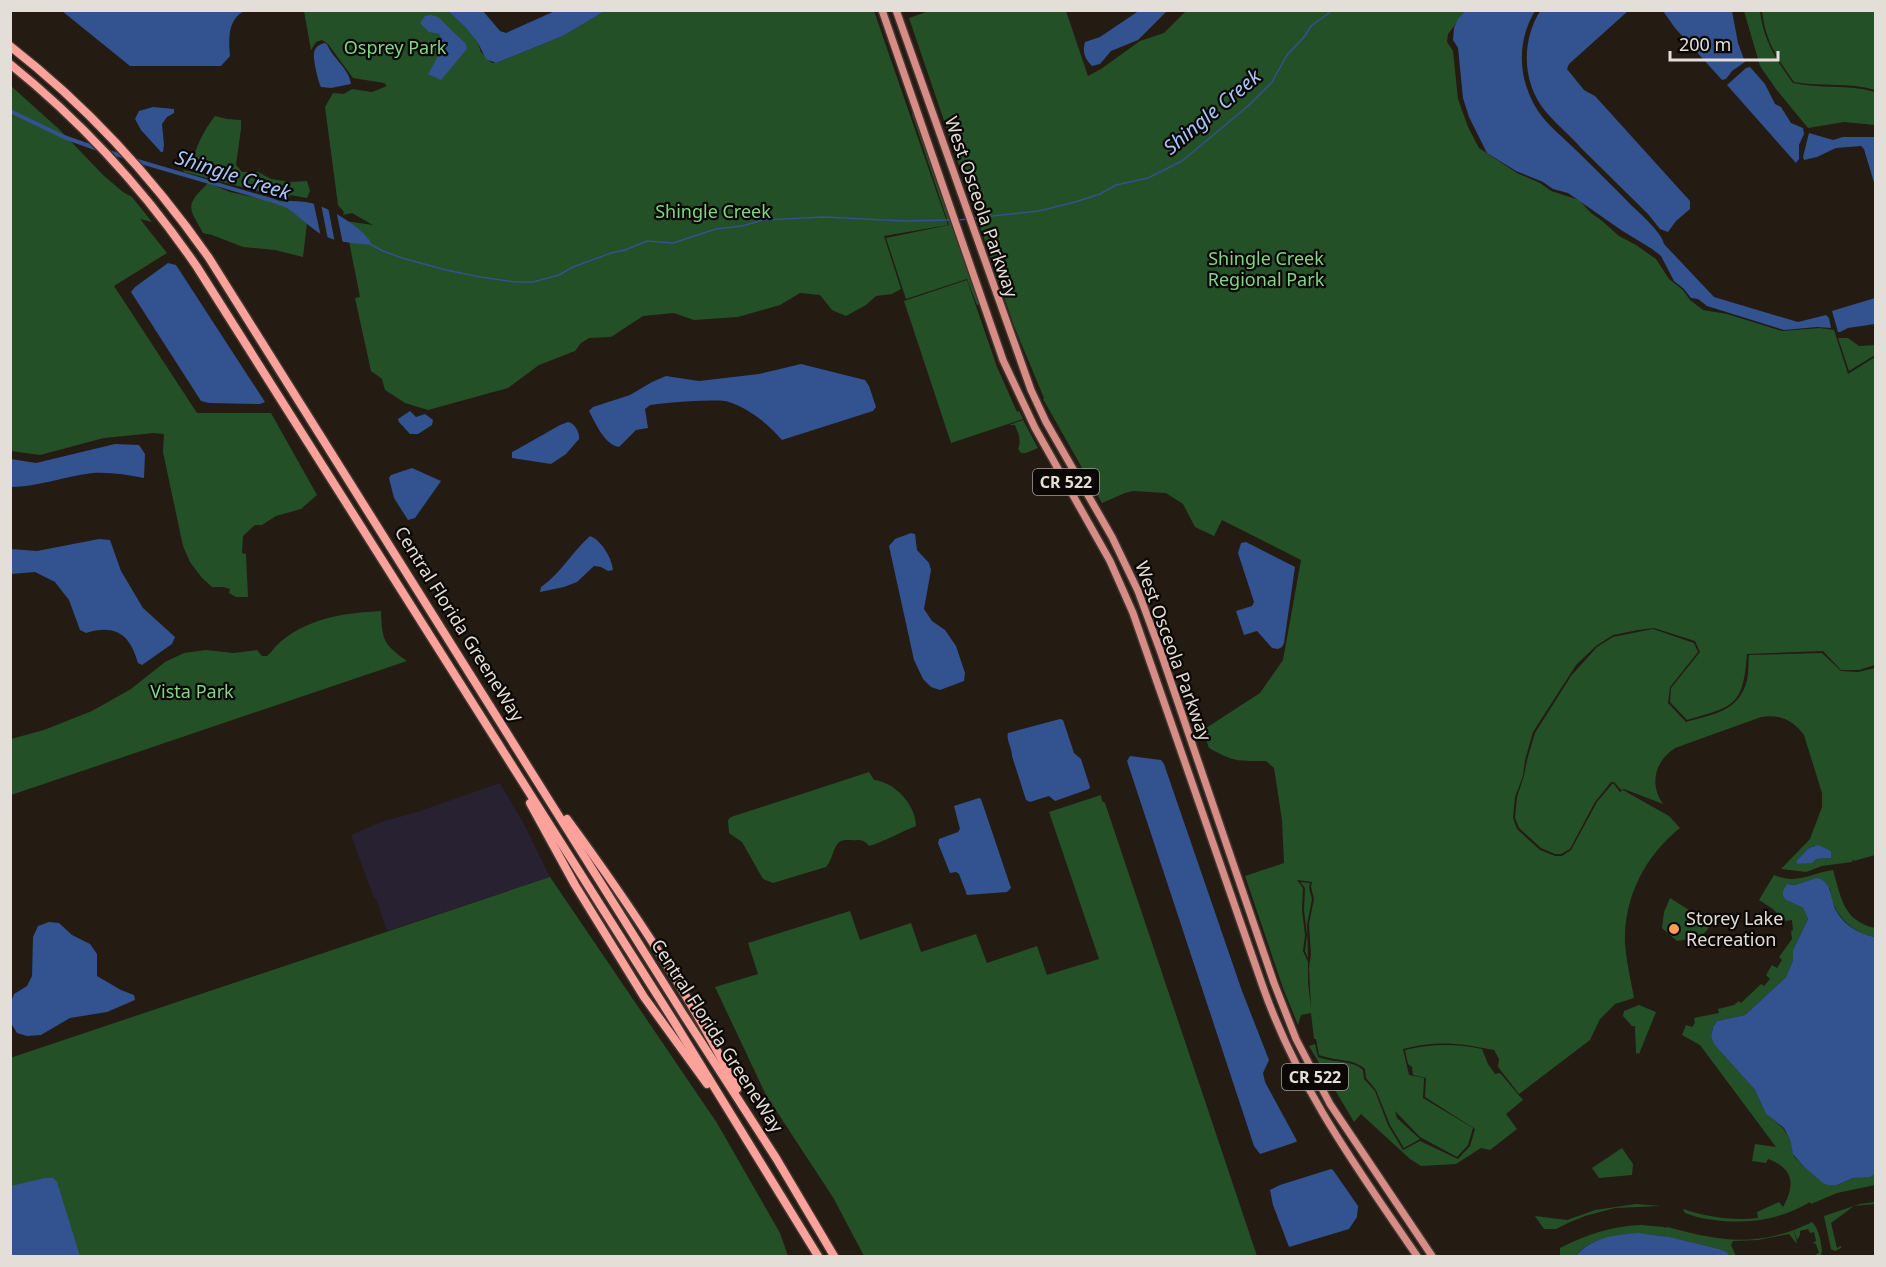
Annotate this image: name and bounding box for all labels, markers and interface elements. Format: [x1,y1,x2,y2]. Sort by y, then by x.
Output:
scale bar [1670,24,1778,62]
text: 200 m [1679,32,1731,56]
park label: Osprey Park [344,35,447,59]
water label: Shingle Creek [1157,62,1267,160]
street label: West Osceola Parkway [940,113,1024,301]
water label: Shingle Creek [172,143,295,206]
park label: Shingle Creek [655,199,771,223]
park label: Shingle Creek Regional Park [1208,246,1325,291]
road number: CR 522 [1033,469,1099,495]
street label: Central Florida GreeneWay [390,521,530,726]
street label: West Osceola Parkway [1130,557,1218,745]
park label: Vista Park [150,679,234,703]
place label: Storey Lake Recreation [1686,906,1783,951]
marker: Storey Lake Recreation [1667,922,1681,936]
street label: Central Florida GreeneWay [646,934,790,1137]
road number: CR 522 [1282,1064,1348,1090]

